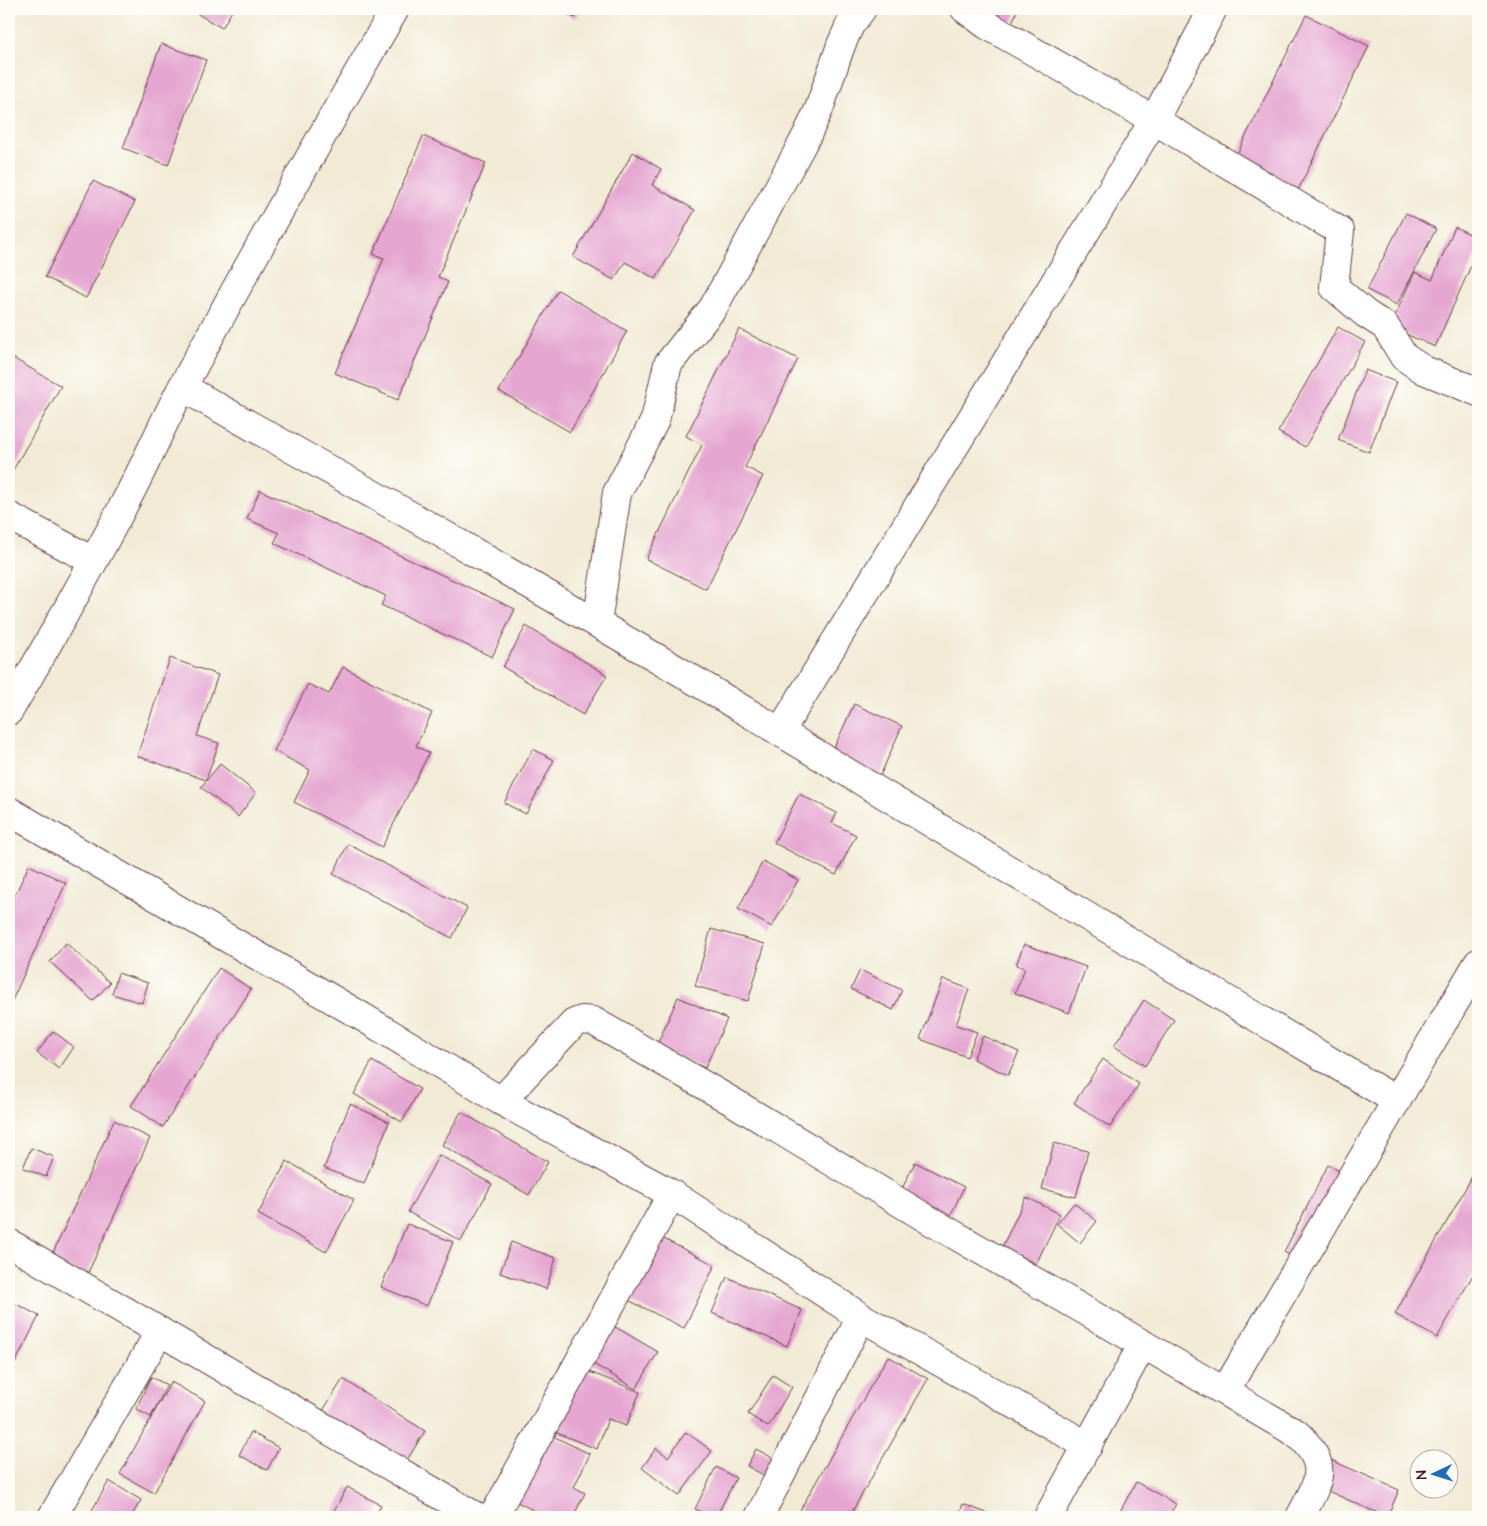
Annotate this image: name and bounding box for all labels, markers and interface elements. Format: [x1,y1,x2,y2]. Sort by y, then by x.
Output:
north arrow [1410,1448,1460,1498]
text: N [1412,1470,1432,1480]

